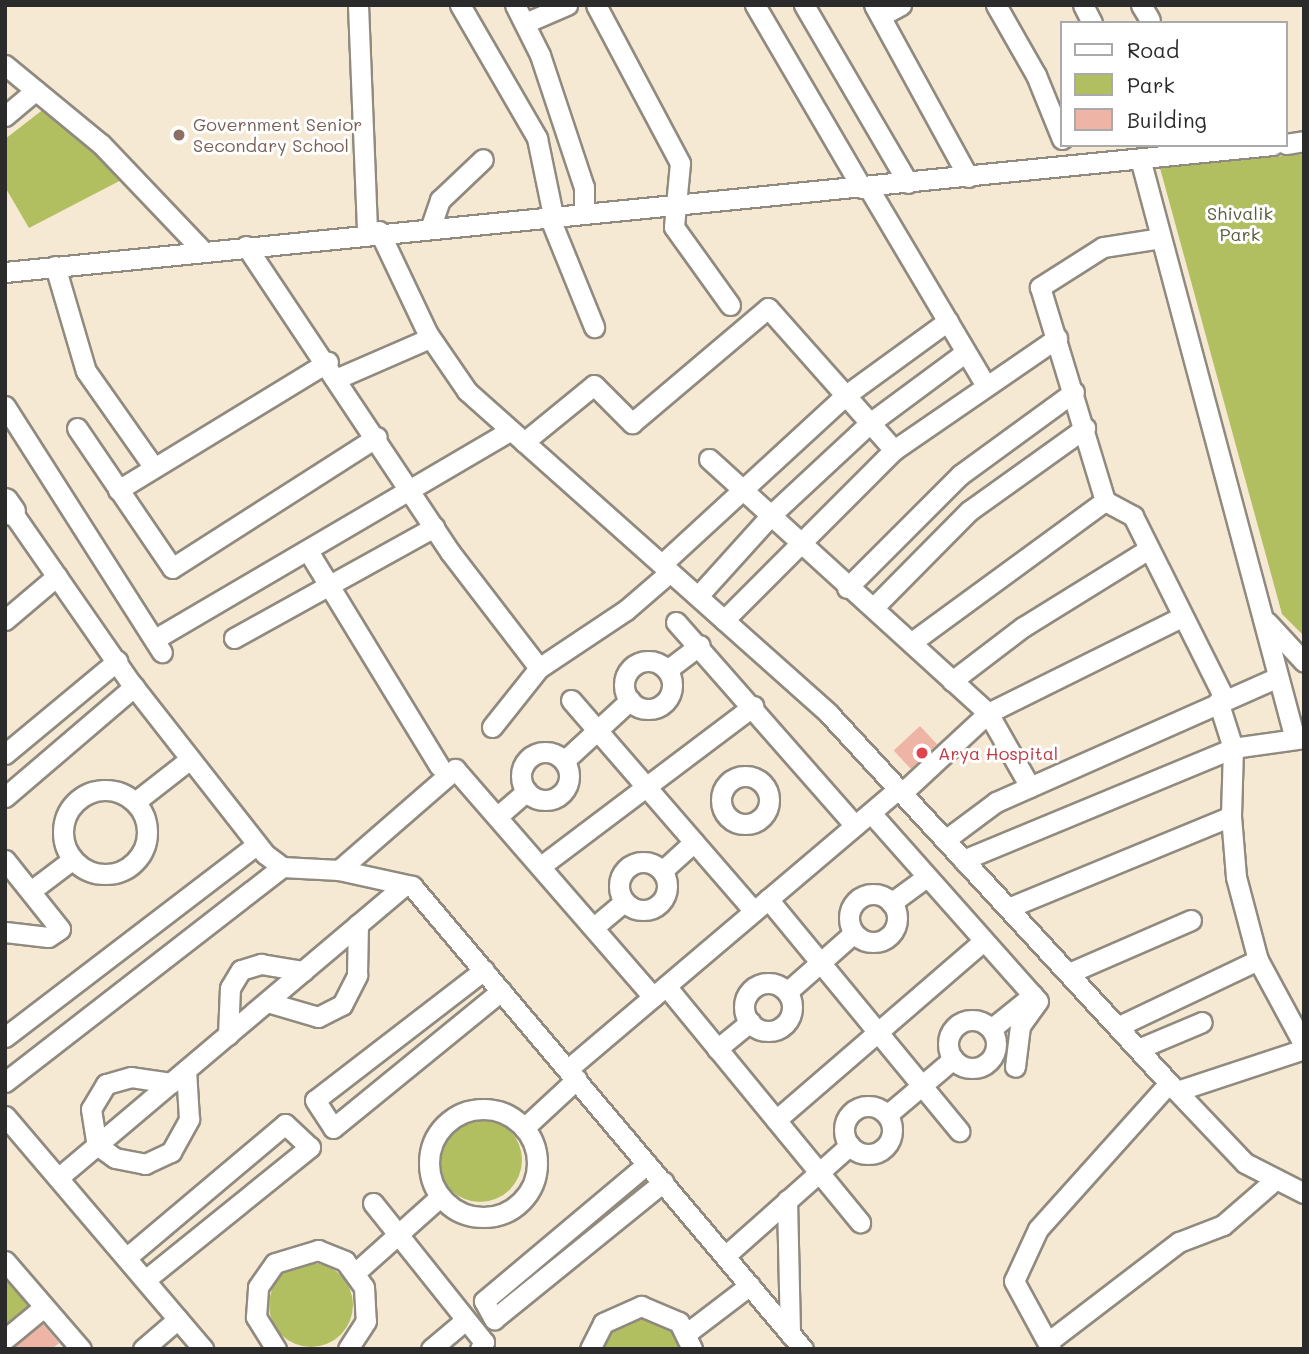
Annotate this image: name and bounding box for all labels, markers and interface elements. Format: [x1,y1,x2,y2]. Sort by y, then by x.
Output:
legend [1060,21,1288,147]
text: Road [1127,36,1179,63]
text: Park [1127,71,1175,98]
text: Building [1127,106,1207,133]
place label: Government Senior Secondary School [193,114,362,156]
marker: Government Senior Secondary School [171,127,187,143]
park label: Shivalik Park [1207,203,1273,246]
place label: Arya Hospital [938,742,1058,764]
marker: Arya Hospital [912,743,932,763]

